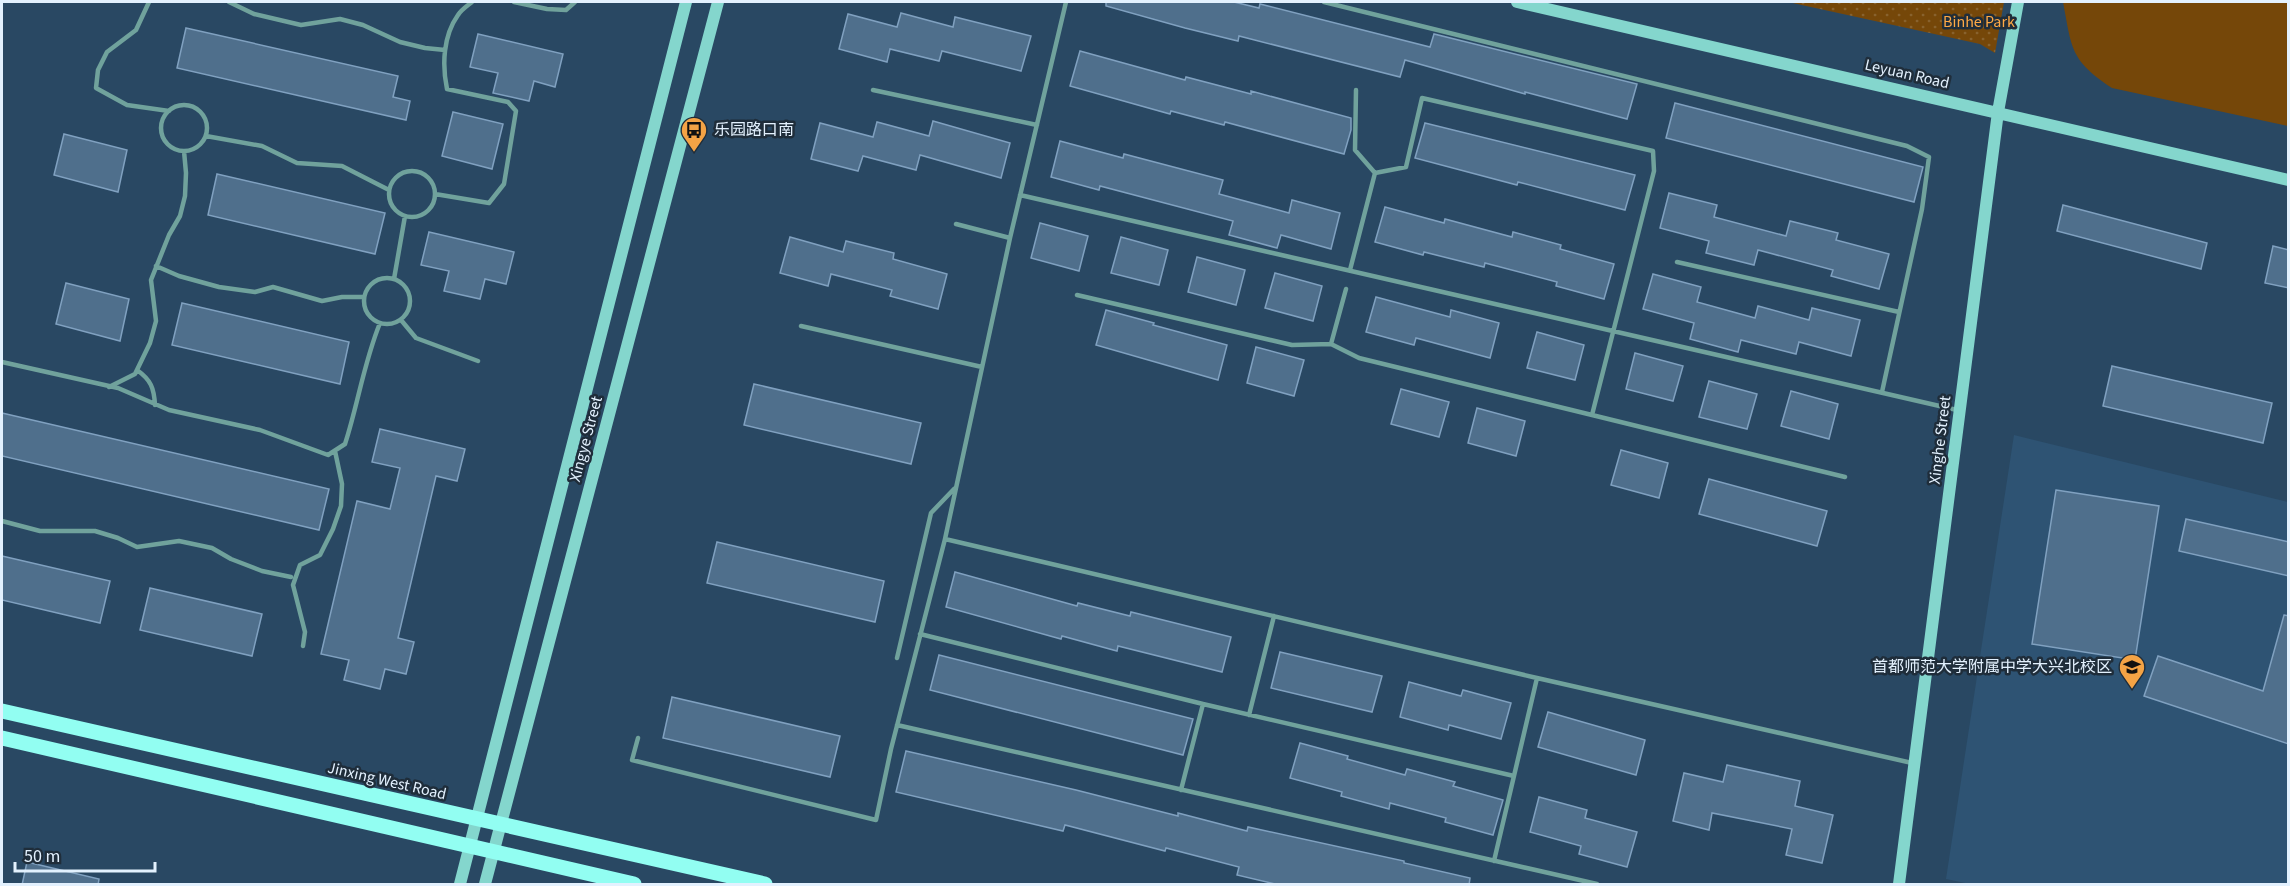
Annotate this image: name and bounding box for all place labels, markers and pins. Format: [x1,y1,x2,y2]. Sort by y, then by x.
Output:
bus stop icon: 乐园路口南 [679,115,709,153]
place label: 乐园路口南 [714,119,794,141]
school or university icon: 首都师范大学附属中学大兴北校区 [2117,652,2147,690]
place label: 首都师范大学附属中学大兴北校区 [1872,656,2112,678]

